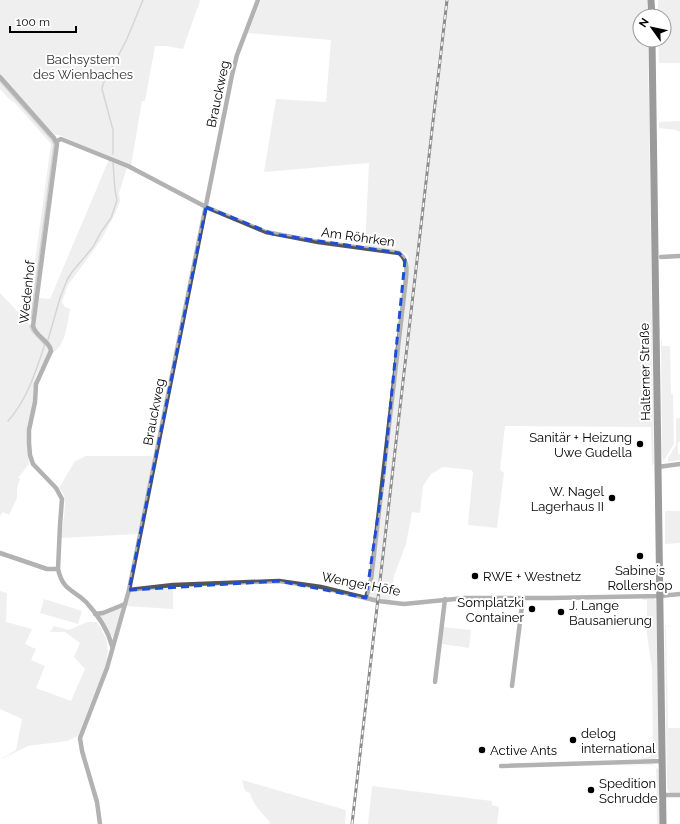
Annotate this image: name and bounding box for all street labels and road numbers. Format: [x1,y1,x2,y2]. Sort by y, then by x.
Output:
street label: Brauckweg [204,59,232,129]
street label: Am Röhrken [320,224,396,250]
street label: Wedenhof [16,259,38,324]
street label: Halterner Straße [637,323,653,421]
street label: Brauckweg [140,377,168,447]
street label: Wenger Höfe [320,569,402,599]

